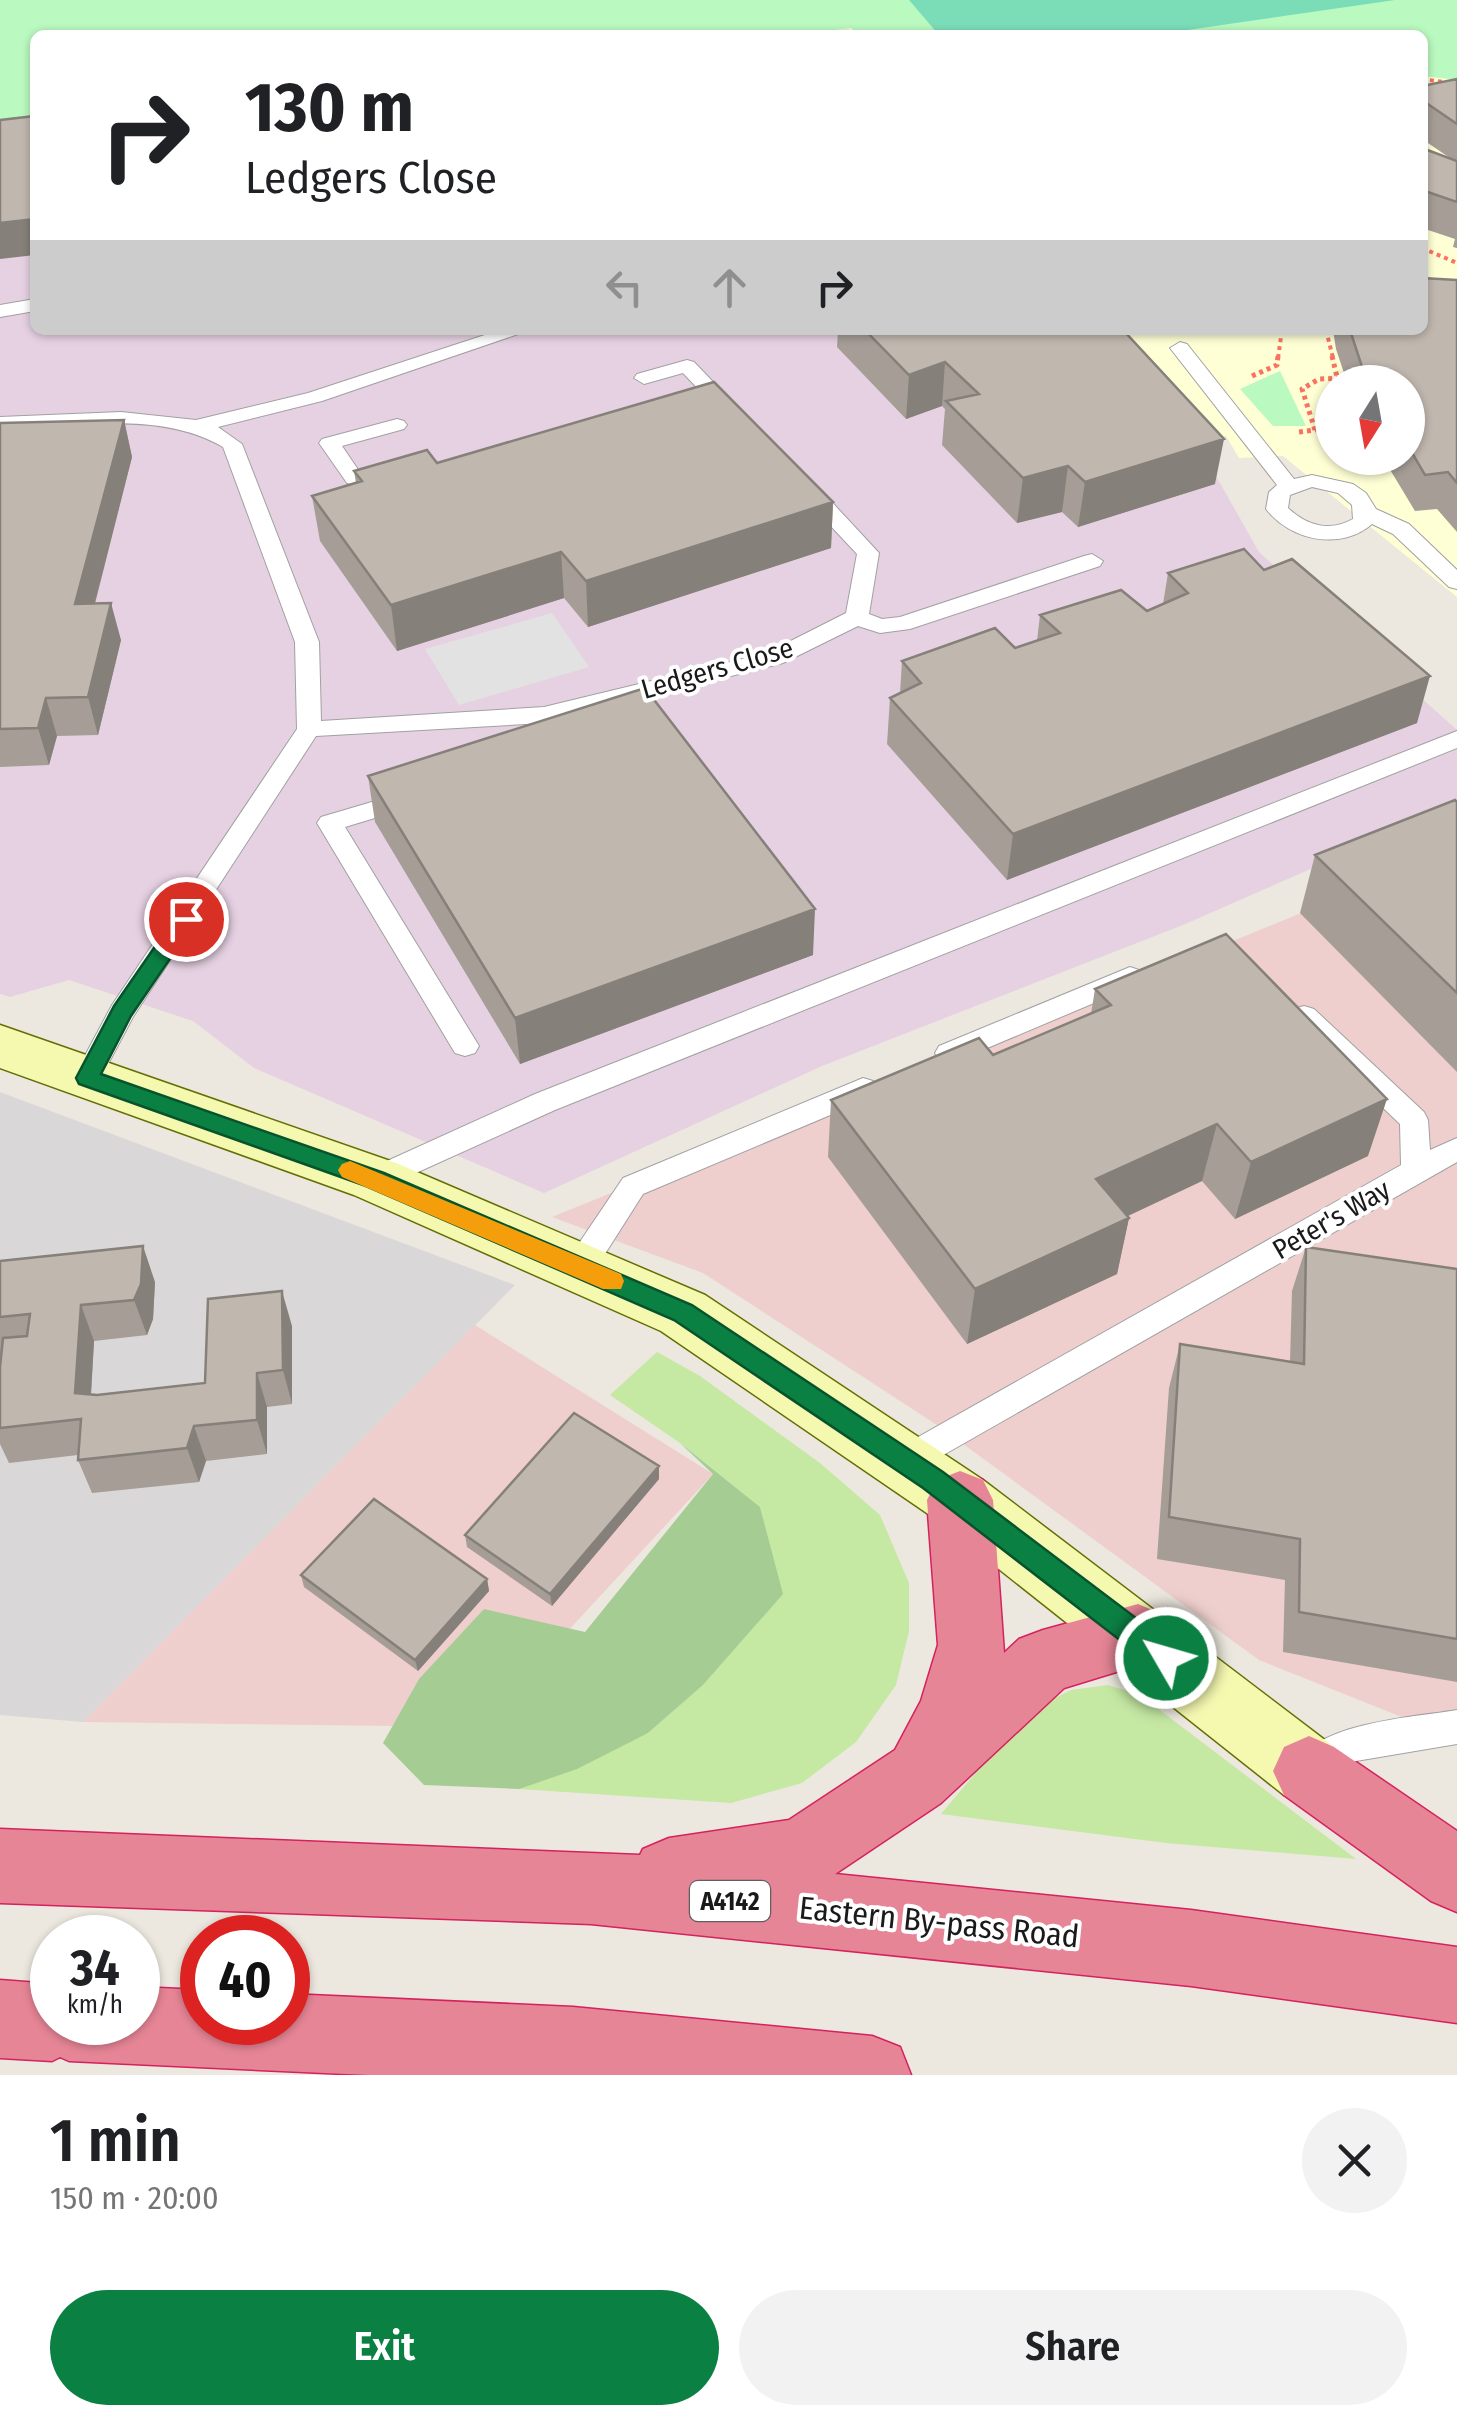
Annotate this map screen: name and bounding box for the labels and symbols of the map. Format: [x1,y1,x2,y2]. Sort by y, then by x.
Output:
north arrow [1315,365,1425,475]
street label: Ledgers Close [637,631,797,706]
pin [144,877,229,962]
street label: Peter's Way [1267,1172,1396,1266]
position arrow [1114,1606,1218,1710]
road number: A4142 [690,1881,770,1921]
street label: Eastern By-pass Road [797,1888,1081,1956]
speed limit sign: 40 [180,1915,310,2045]

